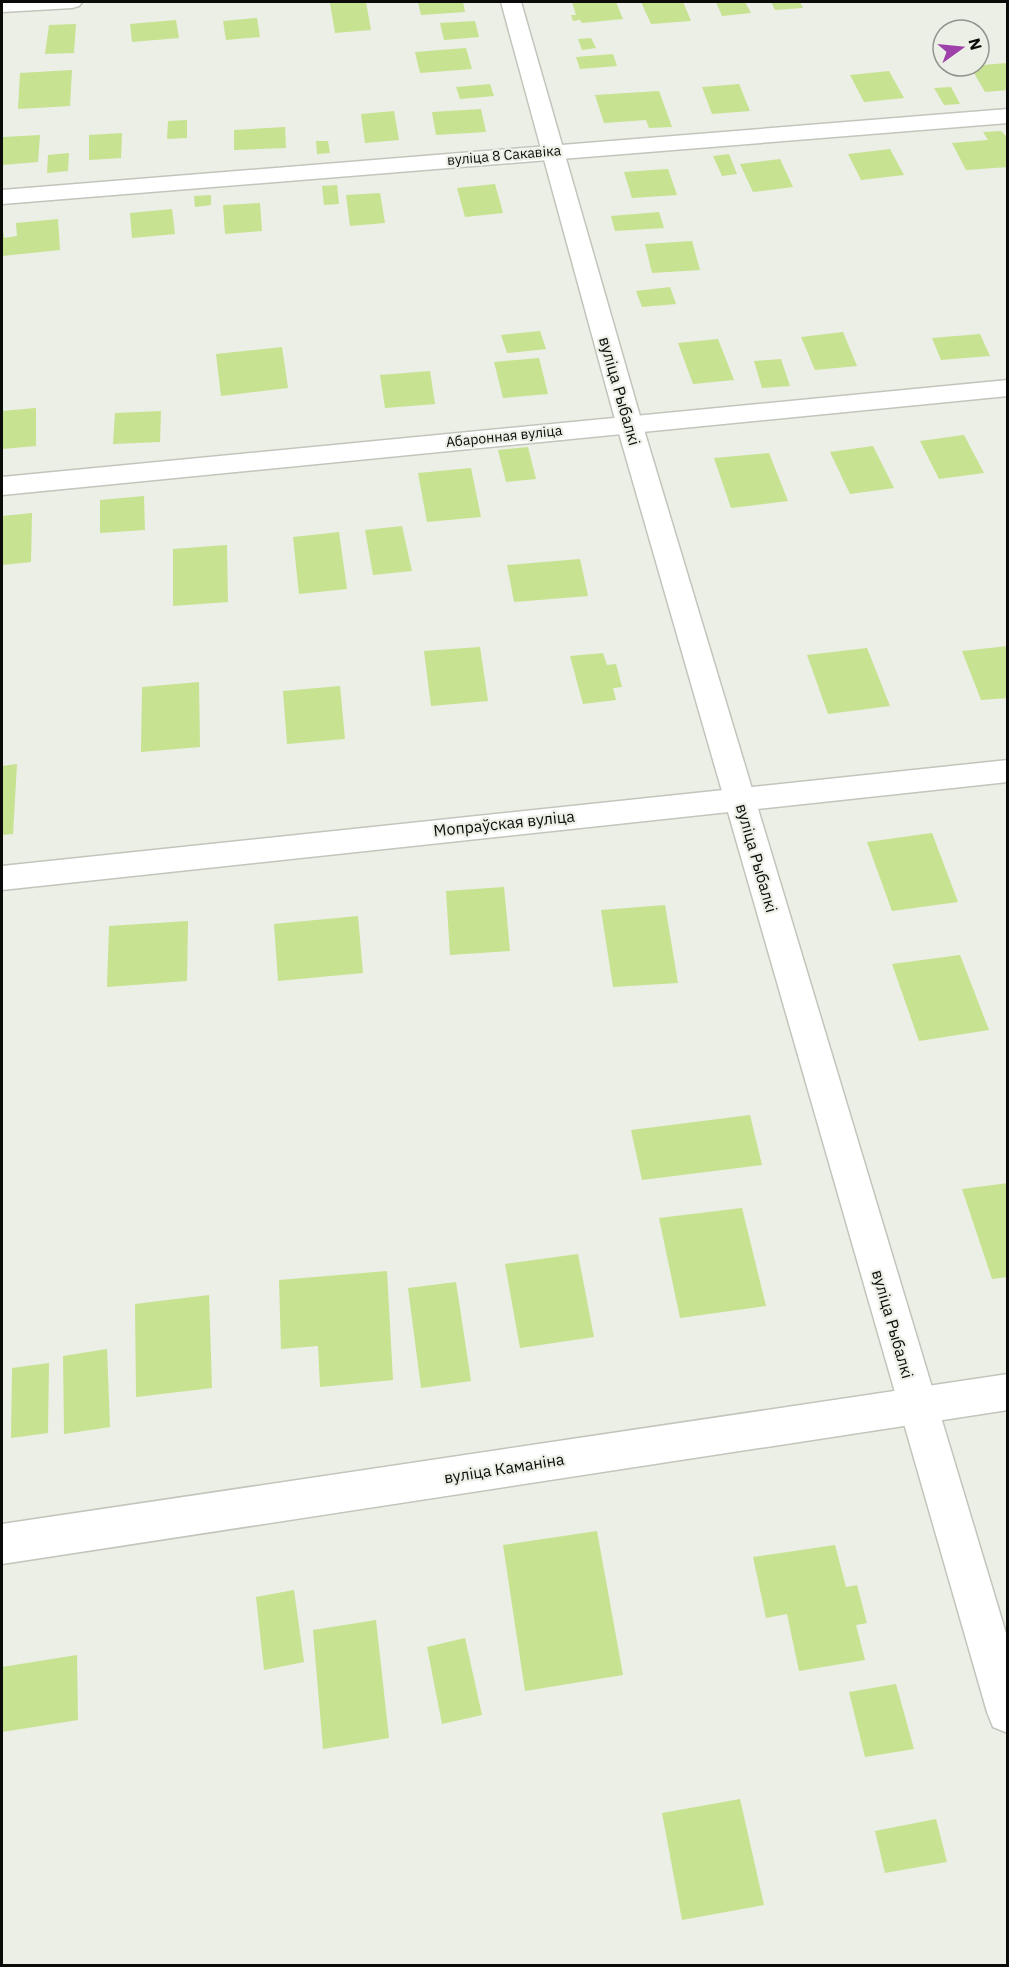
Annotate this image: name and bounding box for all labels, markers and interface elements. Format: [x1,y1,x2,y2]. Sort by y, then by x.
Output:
north arrow [931,18,991,78]
text: N [964,36,987,52]
street label: вуліца 8 Сакавіка [446,141,562,169]
street label: вуліца Рыбалкі [595,334,645,448]
street label: Абаронная вуліца [445,421,564,451]
street label: вуліца Рыбалкі [732,801,782,915]
street label: Мопраўская вуліца [432,806,576,840]
street label: вуліца Рыбалкі [868,1267,918,1381]
street label: вуліца Каманіна [442,1449,566,1487]

